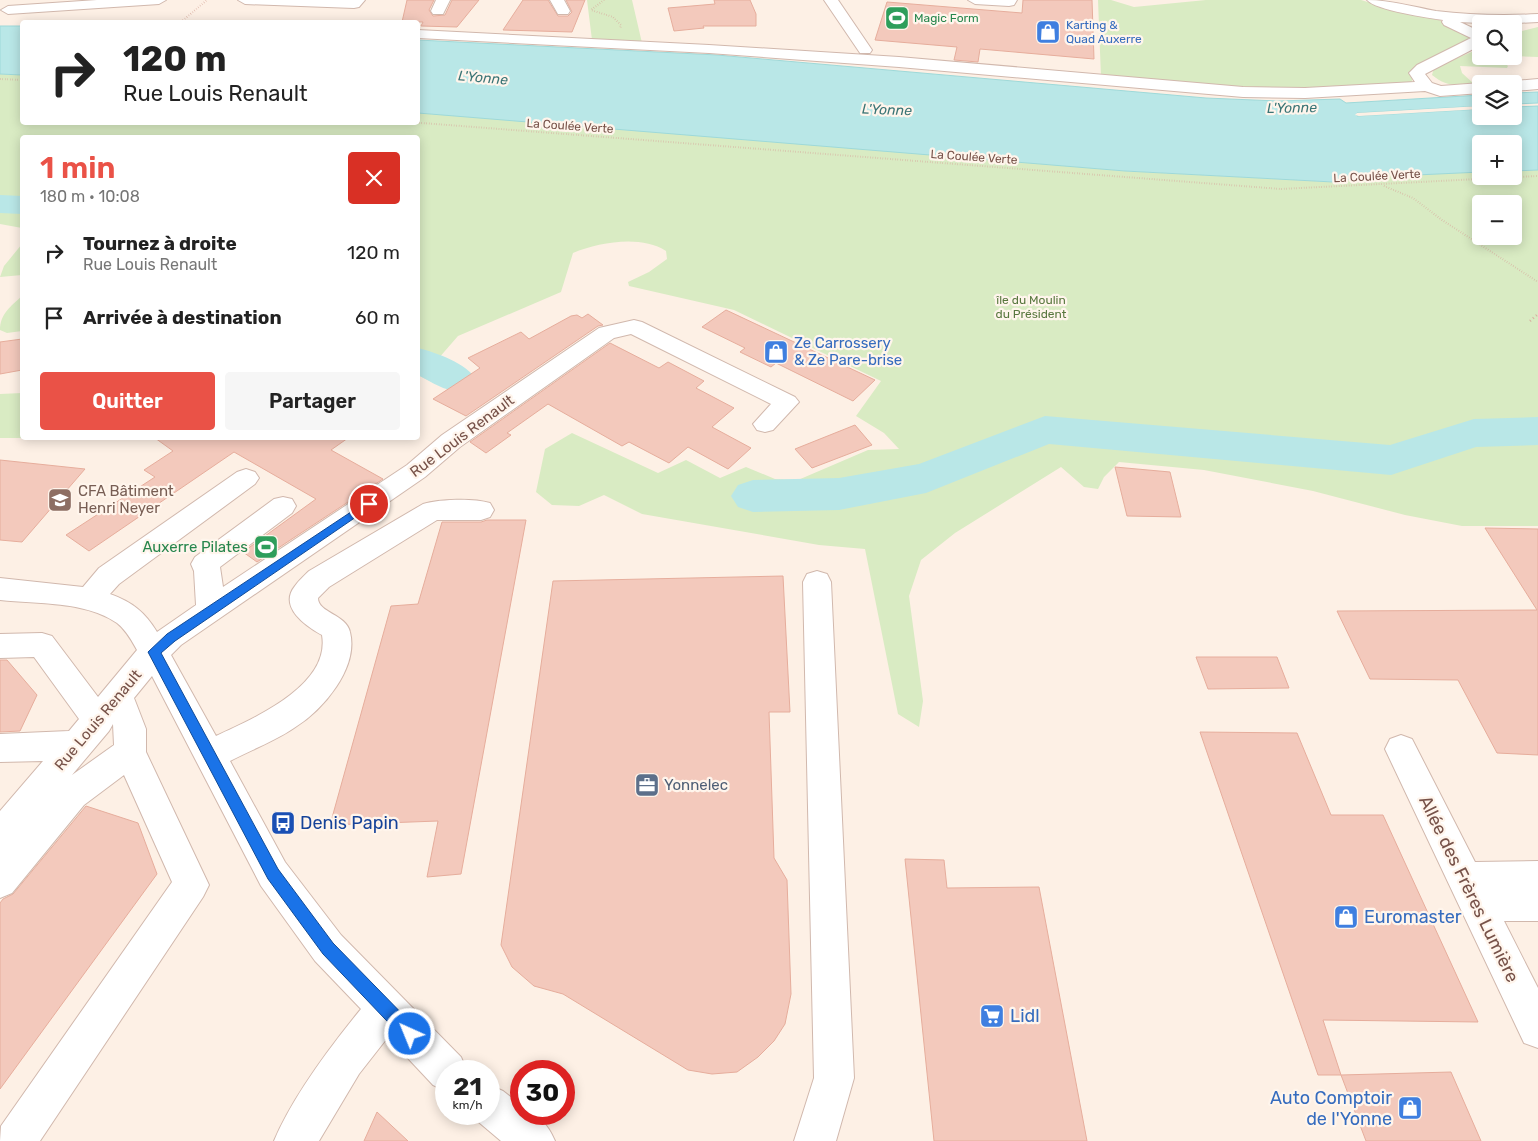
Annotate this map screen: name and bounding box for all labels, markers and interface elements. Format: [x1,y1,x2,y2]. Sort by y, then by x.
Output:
sports icon: Magic Form [884,5,910,31]
place label: Magic Form [914,11,979,25]
map controls [1472,15,1522,245]
button: search [1472,15,1522,65]
place label: Karting & Quad Auxerre [1066,18,1142,46]
shop icon: Karting & Quad Auxerre [1035,19,1061,45]
text: 120 m [123,38,226,80]
icon: right [40,40,105,105]
water label: L'Yonne [457,67,509,89]
button: layers [1472,75,1522,125]
text: Rue Louis Renault [123,80,308,107]
water label: L'Yonne [1267,99,1317,117]
water label: L'Yonne [862,101,912,119]
street label: La Coulée Verte [526,116,614,136]
button: + [1472,135,1522,185]
street label: La Coulée Verte [930,147,1018,167]
text: 1 min [40,150,115,186]
button: close [348,152,400,204]
street label: La Coulée Verte [1333,167,1421,185]
text: 180 m · 10:08 [40,187,140,206]
button: − [1472,195,1522,245]
text: Tournez à droite [83,232,237,255]
icon: right [40,239,68,267]
text: 120 m [347,241,400,264]
text: Rue Louis Renault [83,255,217,274]
park label: île du Moulin du Président [995,293,1067,321]
icon: arrive [40,304,68,332]
text: Arrivée à destination [83,306,282,329]
text: 60 m [355,306,400,329]
place label: Ze Carrossery & Ze Pare-brise [794,334,902,369]
shop icon: Ze Carrossery & Ze Pare-brise [763,339,789,365]
button: Quitter [40,372,215,430]
button: Partager [225,372,400,430]
street label: Rue Louis Renault [406,391,518,481]
place label: CFA Bâtiment Henri Neyer [78,482,174,517]
pin [348,483,390,525]
school or university icon: CFA Bâtiment Henri Neyer [47,487,73,513]
icon: arrive [355,490,383,518]
sports icon: Auxerre Pilates [253,534,279,560]
place label: Auxerre Pilates [142,538,248,556]
street label: Rue Louis Renault [51,666,145,774]
office icon: Yonnelec [634,772,660,798]
place label: Yonnelec [664,776,728,794]
street label: Allée des Frères Lumière [1414,792,1524,986]
bus stop icon: Denis Papin [270,810,296,836]
place label: Denis Papin [300,812,399,834]
shop icon: Euromaster [1333,904,1359,930]
place label: Euromaster [1364,906,1462,928]
supermarket icon: Lidl [979,1003,1005,1029]
place label: Lidl [1010,1005,1040,1027]
position arrow [383,1007,435,1059]
speed limit sign: 30 [510,1060,575,1125]
text: 21 [453,1072,482,1101]
place label: Auto Comptoir de l'Yonne [1270,1087,1392,1130]
shop icon: Auto Comptoir de l'Yonne [1397,1095,1423,1121]
text: km/h [453,1098,482,1112]

